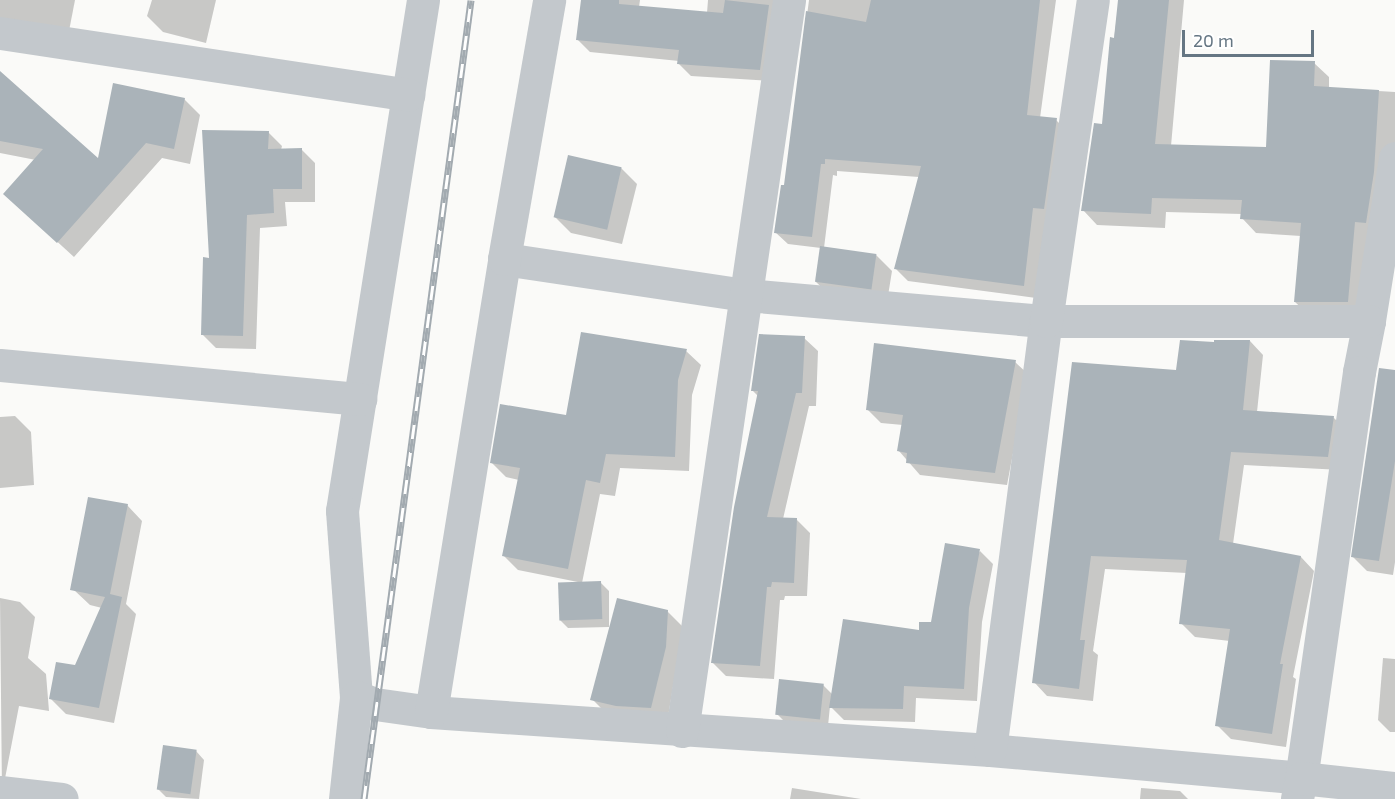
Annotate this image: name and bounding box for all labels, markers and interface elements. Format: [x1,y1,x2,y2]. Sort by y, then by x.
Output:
scale bar [1185,18,1317,56]
text: 20 m [1193,29,1234,51]

